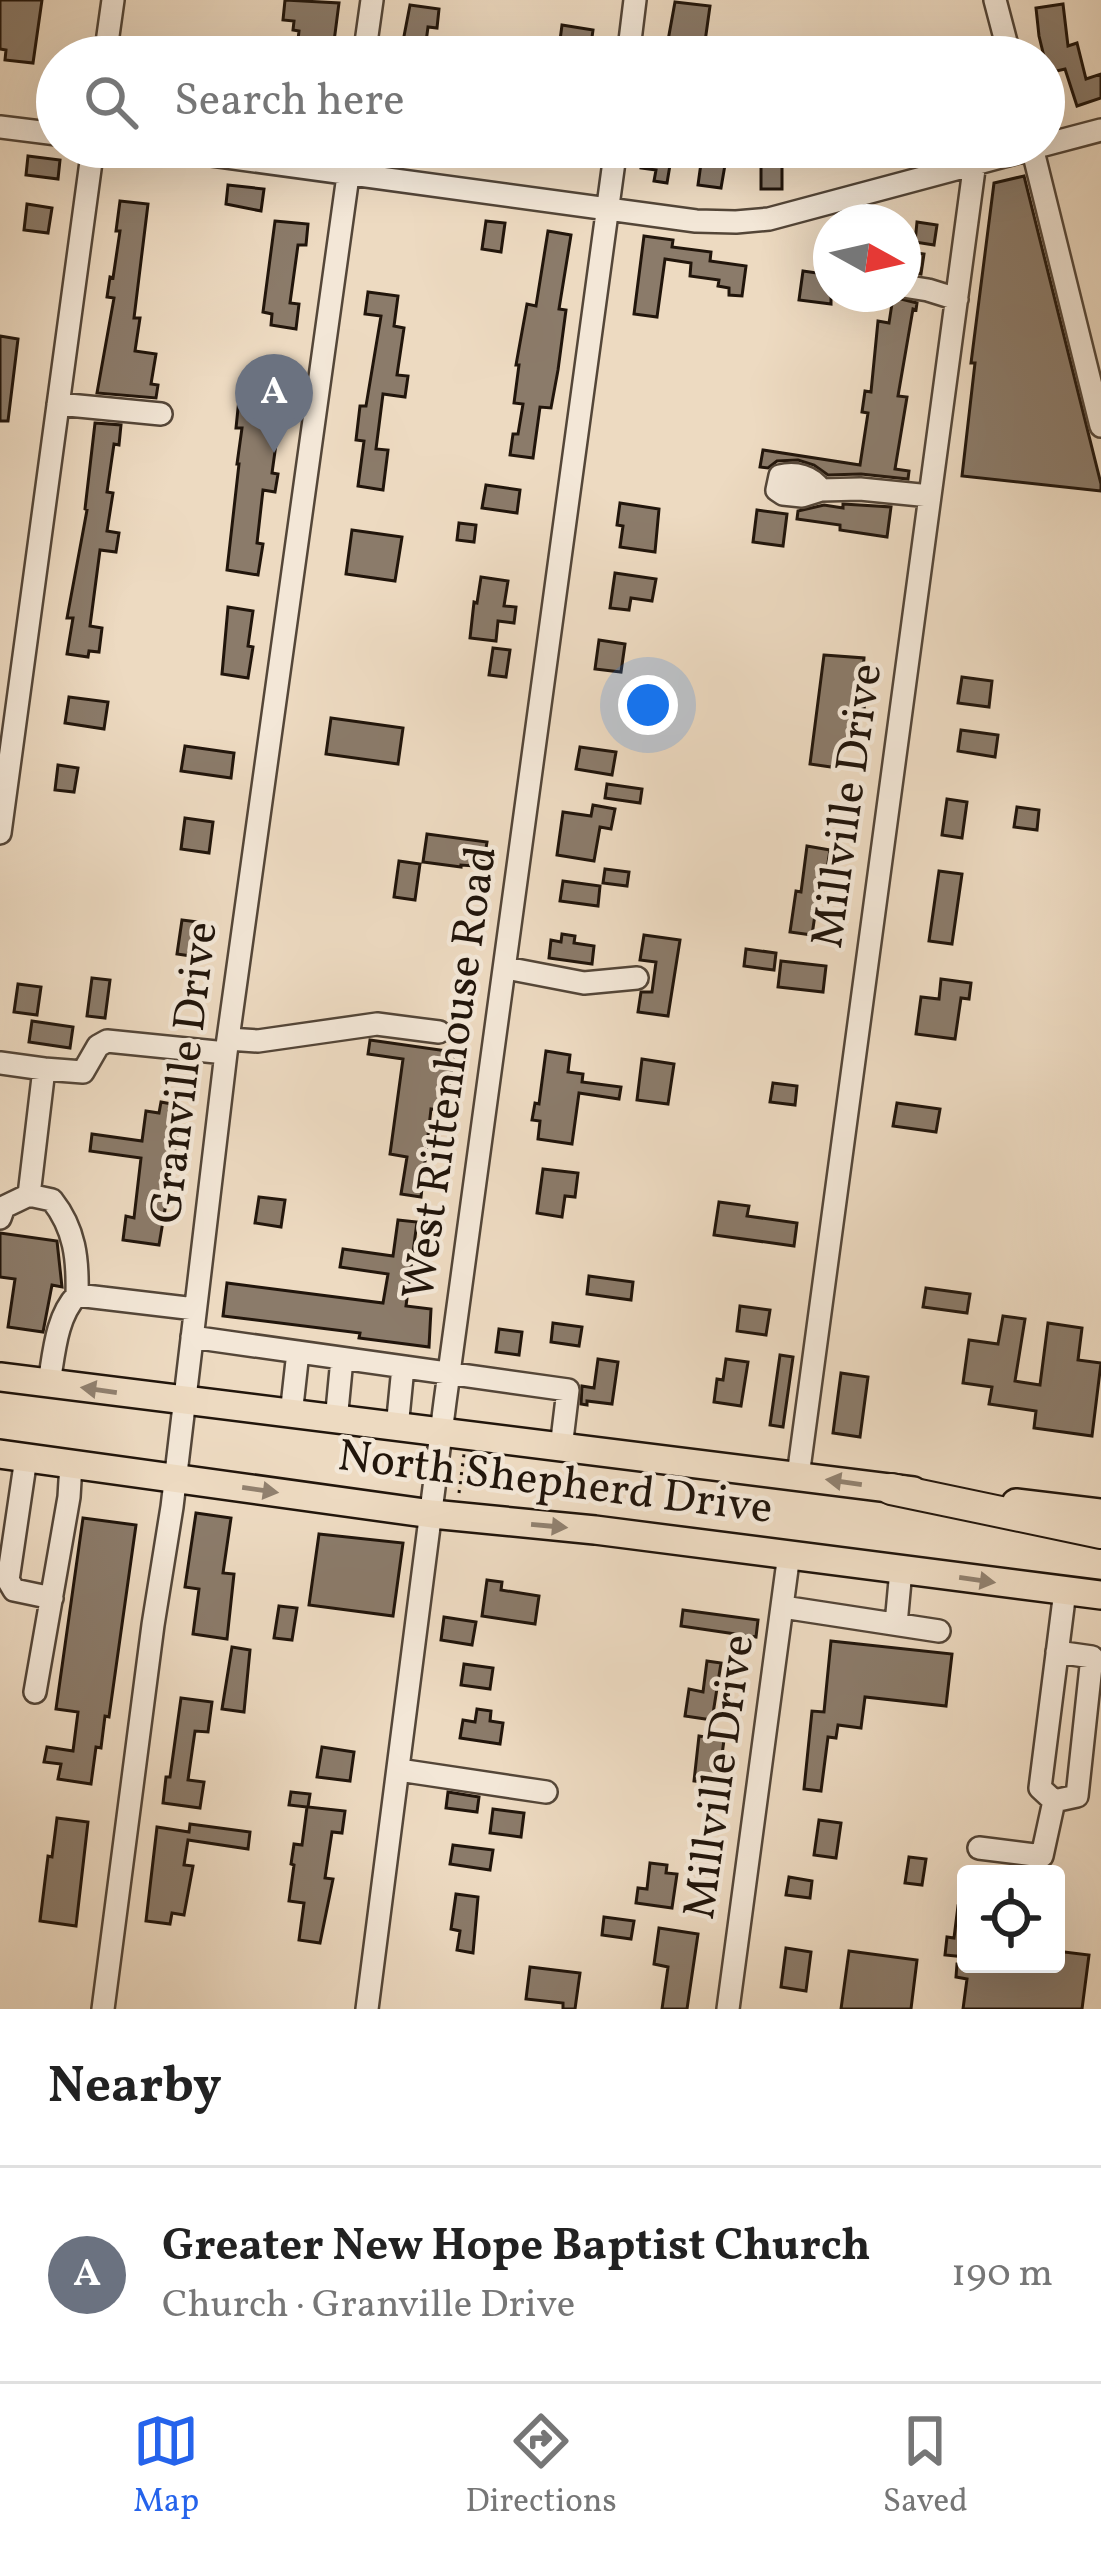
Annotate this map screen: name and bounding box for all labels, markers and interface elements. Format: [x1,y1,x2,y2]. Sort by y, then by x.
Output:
search box [36,36,1065,168]
icon: search [78,69,144,135]
text: Search here [174,71,405,134]
north arrow [813,204,921,312]
pin: A [235,354,313,453]
street label: Millville Drive [798,660,900,952]
your location [618,675,678,735]
street label: West Rittenhouse Road [389,842,515,1304]
street label: Granville Drive [136,918,236,1228]
one-way arrow [80,1380,118,1399]
street label: North Shepherd Drive [334,1426,776,1542]
one-way arrow [825,1472,863,1491]
one-way arrow [241,1481,279,1500]
one-way arrow [531,1517,568,1536]
one-way arrow [959,1571,996,1590]
street label: Millville Drive [670,1631,772,1923]
map controls [957,1865,1065,1973]
button: locate [957,1865,1065,1973]
text: Nearby [48,2052,222,2123]
text: Greater New Hope Baptist Church [162,2216,871,2279]
text: A [73,2248,101,2302]
text: 190 m [951,2248,1053,2302]
text: Church · Granville Drive [162,2279,575,2333]
tab: Map [133,2408,199,2526]
tab: Directions [465,2408,617,2526]
tab: Saved [883,2408,968,2526]

